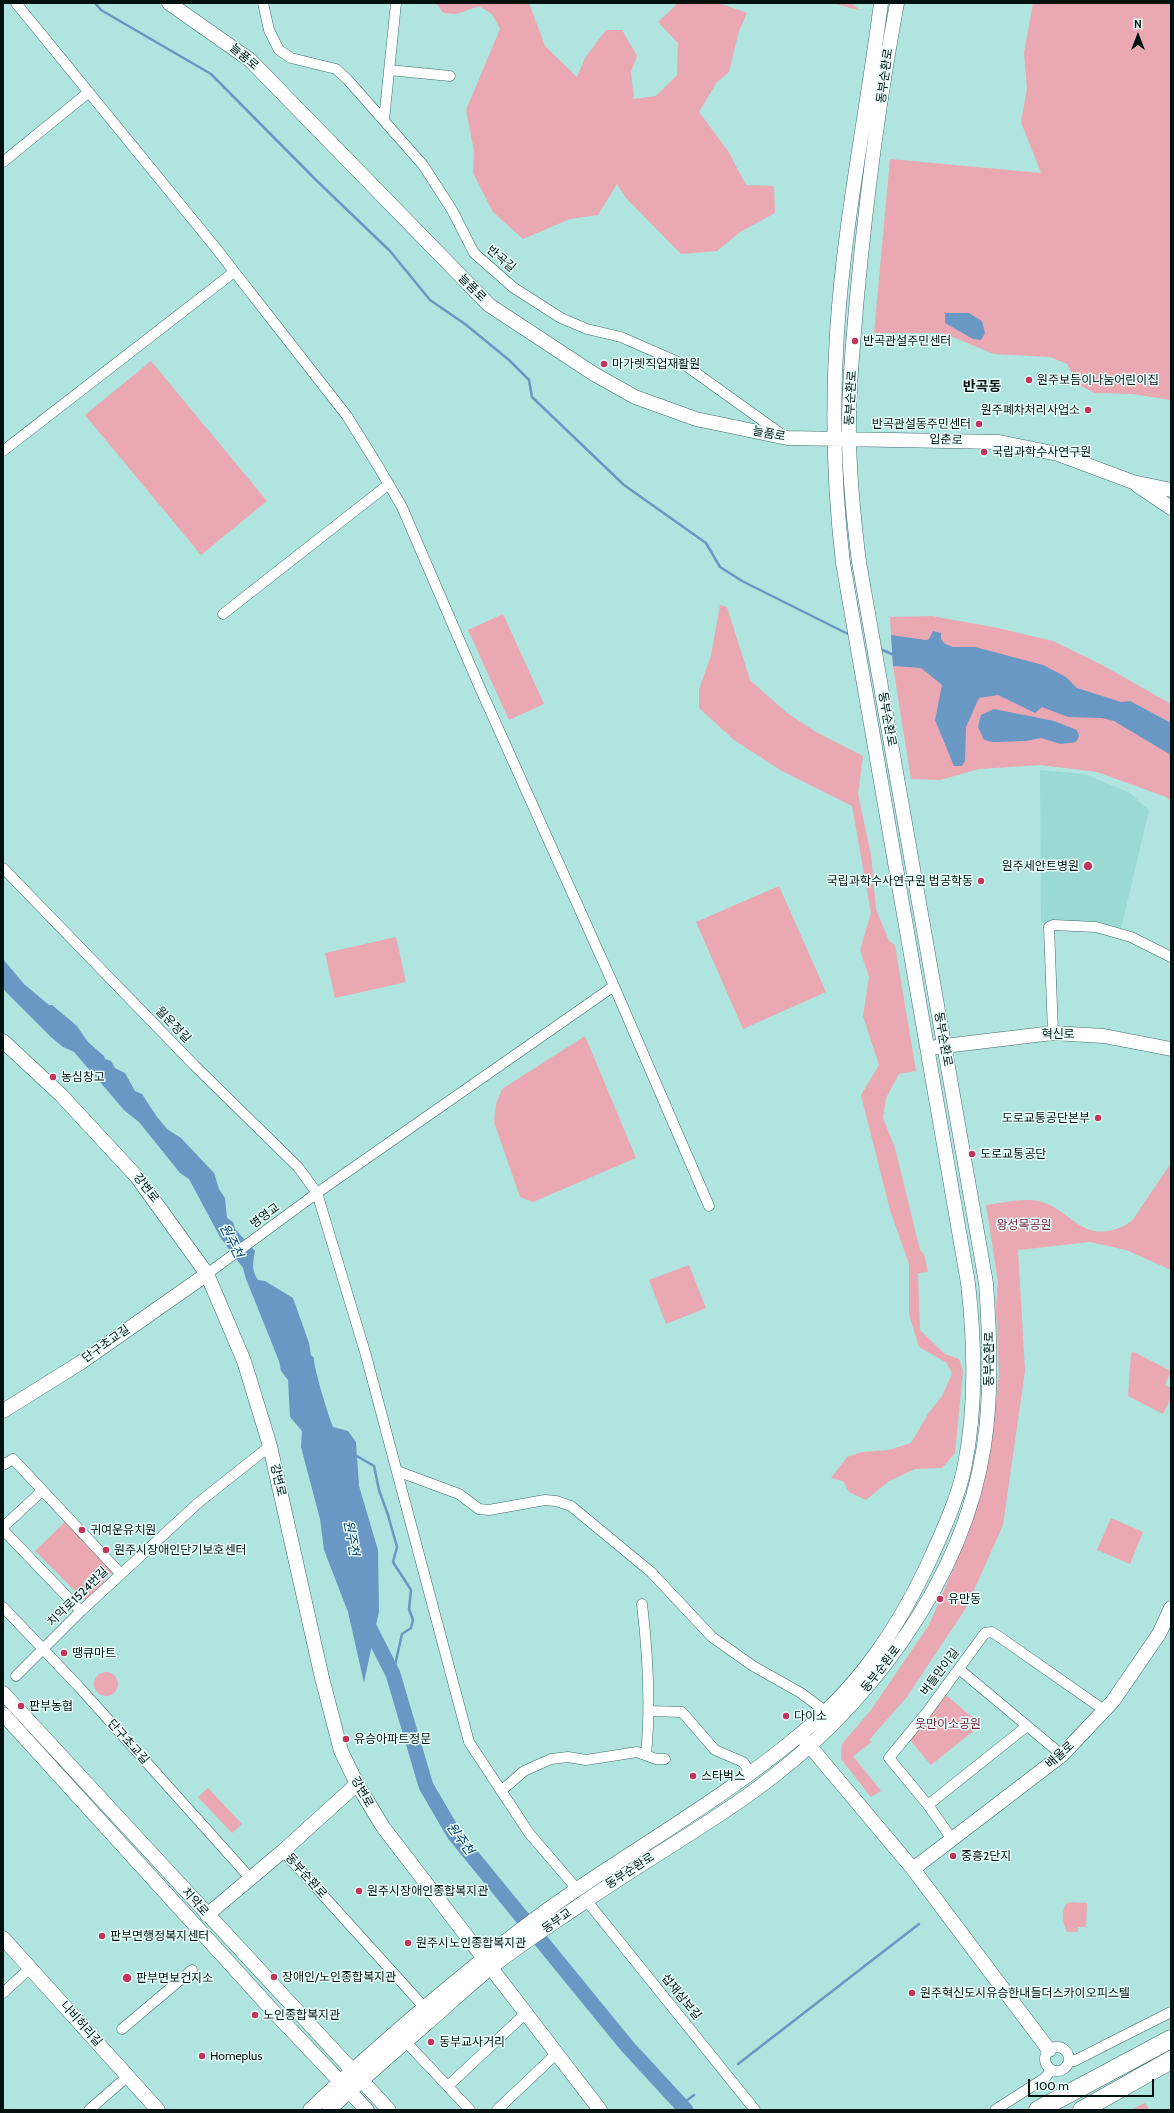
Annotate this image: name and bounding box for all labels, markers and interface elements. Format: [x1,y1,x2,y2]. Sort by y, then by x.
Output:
north arrow [1118,16,1158,56]
text: N [1134,17,1142,31]
street label: 늘품로 [227,41,261,73]
street label: 동부순환로 [874,48,896,104]
street label: 반곡길 [484,243,518,275]
street label: 늘품로 [455,271,489,305]
place label: 반곡관설주민센터 [863,334,951,348]
marker: 반곡관설주민센터 [850,336,860,346]
place label: 마가렛직업재활원 [612,357,700,371]
marker: 마가렛직업재활원 [599,359,609,369]
street label: 동부순환로 [842,370,860,426]
place label: 원주보듬이나눔어린이집 [1037,373,1158,387]
marker: 원주보듬이나눔어린이집 [1024,375,1034,385]
district label: 반곡동 [963,379,1001,395]
place label: 원주폐차처리사업소 [981,403,1080,417]
marker: 원주폐차처리사업소 [1083,405,1093,415]
place label: 반곡관설동주민센터 [872,417,971,431]
marker: 반곡관설동주민센터 [974,419,984,429]
street label: 늘품로 [751,424,787,444]
street label: 입춘로 [929,432,963,448]
place label: 국립과학수사연구원 [992,445,1091,459]
marker: 국립과학수사연구원 [979,447,989,457]
street label: 동부순환로 [875,691,899,747]
place label: 원주세안트병원 [1002,859,1079,873]
marker: 원주세안트병원 [1082,860,1094,872]
place label: 국립과학수사연구원 법공학동 [827,874,973,888]
marker: 국립과학수사연구원 법공학동 [976,876,986,886]
street label: 월운정길 [152,1004,194,1046]
street label: 동부순환로 [931,1011,955,1067]
street label: 혁신로 [1041,1027,1075,1041]
place label: 농심창고 [61,1070,105,1084]
marker: 농심창고 [48,1072,58,1082]
place label: 도로교통공단본부 [1002,1111,1090,1125]
marker: 도로교통공단본부 [1093,1113,1103,1123]
place label: 도로교통공단 [980,1147,1046,1161]
marker: 도로교통공단 [967,1149,977,1159]
street label: 강변로 [130,1171,162,1205]
street label: 병영교 [247,1200,283,1232]
park label: 왕성목공원 [996,1218,1052,1232]
water label: 원주천 [216,1221,246,1261]
street label: 단구초교길 [79,1322,133,1366]
street label: 동부순환로 [982,1331,996,1387]
street label: 강변로 [267,1462,289,1498]
water label: 원주천 [340,1519,362,1557]
place label: 귀여운유치원 [90,1523,156,1537]
marker: 귀여운유치원 [77,1525,87,1535]
place label: 원주시장애인단기보호센터 [114,1543,246,1557]
marker: 원주시장애인단기보호센터 [101,1545,111,1555]
street label: 치악로1524번길 [45,1564,111,1630]
place label: 유만동 [948,1592,981,1606]
marker: 유만동 [935,1594,945,1604]
street label: 동부순환로 [858,1643,904,1695]
place label: 땡큐마트 [72,1646,116,1660]
street label: 버들만이길 [918,1646,962,1698]
marker: 땡큐마트 [59,1648,69,1658]
place label: 판부농협 [29,1699,73,1713]
marker: 판부농협 [16,1701,26,1711]
place label: 다이소 [794,1709,827,1723]
marker: 다이소 [781,1711,791,1721]
street label: 단구초교길 [104,1717,152,1767]
park label: 웃만이소공원 [915,1717,981,1731]
place label: 유승아파트정문 [354,1732,431,1746]
marker: 유승아파트정문 [341,1734,351,1744]
street label: 배울로 [1043,1739,1077,1771]
place label: 스타벅스 [701,1769,745,1783]
marker: 스타벅스 [688,1771,698,1781]
street label: 강변로 [348,1774,376,1810]
water label: 원주천 [443,1820,477,1858]
place label: 중흥2단지 [961,1849,1011,1863]
street label: 동부순환로 [603,1850,657,1892]
street label: 동부순환로 [282,1851,330,1901]
marker: 중흥2단지 [948,1851,958,1861]
place label: 원주시장애인종합복지관 [367,1884,488,1898]
street label: 치악로 [179,1885,211,1919]
marker: 원주시장애인종합복지관 [354,1886,364,1896]
street label: 동부교 [539,1906,575,1936]
place label: 판부면행정복지센터 [110,1929,209,1943]
marker: 판부면행정복지센터 [97,1931,107,1941]
place label: 원주시노인종합복지관 [416,1936,526,1950]
marker: 원주시노인종합복지관 [403,1938,413,1948]
place label: 장애인/노인종합복지관 [282,1970,396,1984]
place label: 판부면보건지소 [136,1971,213,1985]
street label: 섭재삼보길 [658,1971,704,2023]
marker: 판부면보건지소 [121,1972,133,1984]
marker: 장애인/노인종합복지관 [269,1972,279,1982]
place label: 원주혁신도시유승한내들더스카이오피스텔 [920,1986,1130,2000]
marker: 원주혁신도시유승한내들더스카이오피스텔 [907,1988,917,1998]
street label: 나비허리길 [57,1999,105,2049]
place label: 노인종합복지관 [263,2008,340,2022]
marker: 노인종합복지관 [250,2010,260,2020]
place label: 동부교사거리 [439,2035,505,2049]
marker: 동부교사거리 [426,2037,436,2047]
place label: Homeplus [210,2049,262,2063]
marker: Homeplus [197,2051,207,2061]
scale bar [1030,2071,1156,2097]
text: 100 m [1035,2078,1069,2093]

